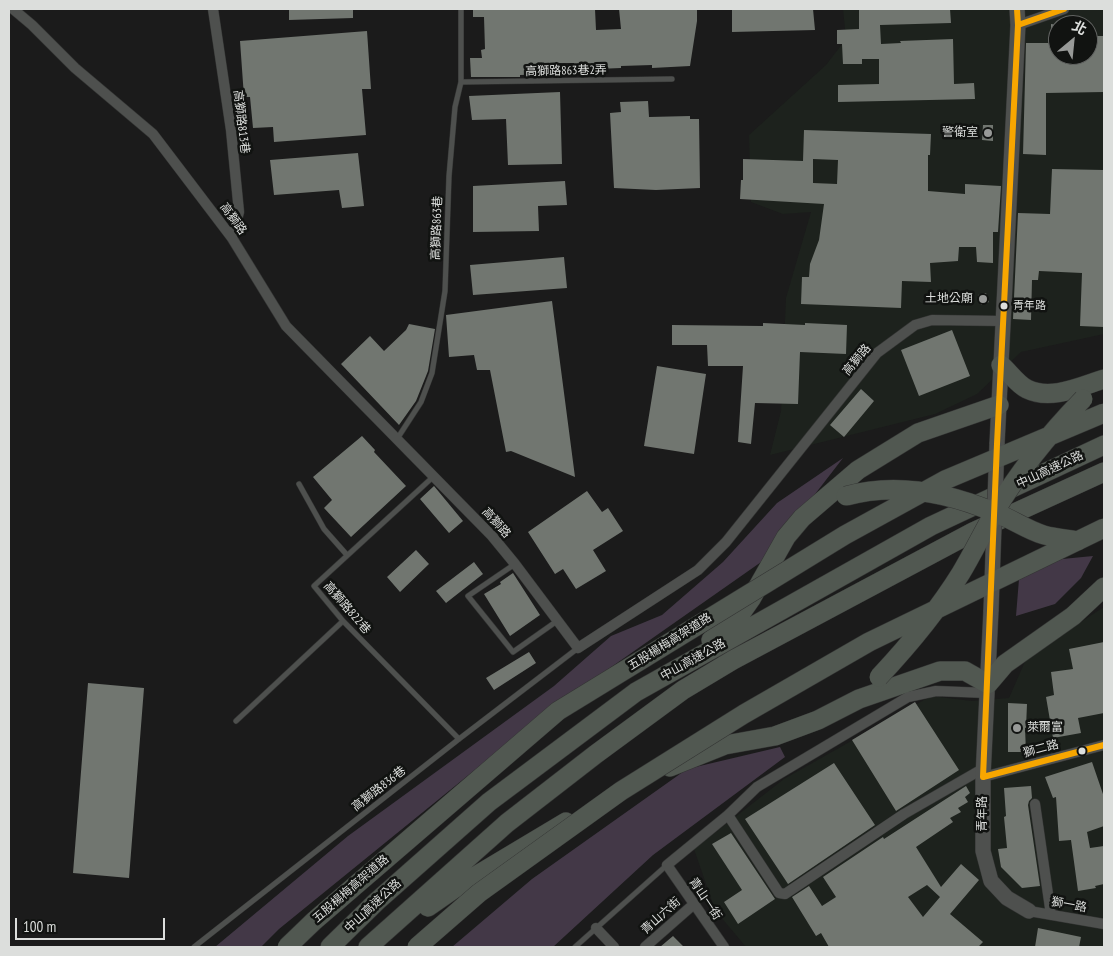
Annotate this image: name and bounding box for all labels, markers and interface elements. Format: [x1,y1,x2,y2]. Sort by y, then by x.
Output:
north arrow [1048,15,1098,65]
text: 北 [1069,16,1090,39]
street label: 高獅路863巷2弄 [525,63,607,79]
street label: 高獅路813巷 [230,89,252,155]
place label: 警衛室 [942,126,978,140]
marker: 警衛室 [982,127,994,139]
street label: 高獅路863巷 [429,196,445,260]
street label: 高獅路 [217,200,249,238]
place label: 土地公廟 [925,292,973,306]
marker: 土地公廟 [977,293,989,305]
place label: 青年路 [1013,299,1046,313]
marker: 青年路 [999,301,1009,311]
street label: 高獅路 [840,342,874,378]
street label: 中山高速公路 [1014,448,1086,492]
street label: 高獅路 [479,505,513,541]
street label: 高獅路822巷 [321,579,373,637]
street label: 五股楊梅高架道路 [625,610,715,674]
street label: 中山高速公路 [658,636,728,684]
place label: 萊爾富 [1027,721,1063,735]
marker: 萊爾富 [1011,722,1023,734]
street label: 獅二路 [1022,737,1060,761]
unlabelled marker [1077,746,1087,756]
street label: 高獅路836巷 [349,764,409,814]
street label: 青年路 [976,796,990,832]
street label: 五股楊梅高架道路 [310,852,392,926]
street label: 青山一街 [686,875,724,923]
street label: 中山高速公路 [342,876,404,936]
street label: 青山六街 [638,895,684,937]
street label: 獅一路 [1050,895,1088,915]
scale bar [18,908,168,940]
text: 100 m [23,917,56,936]

